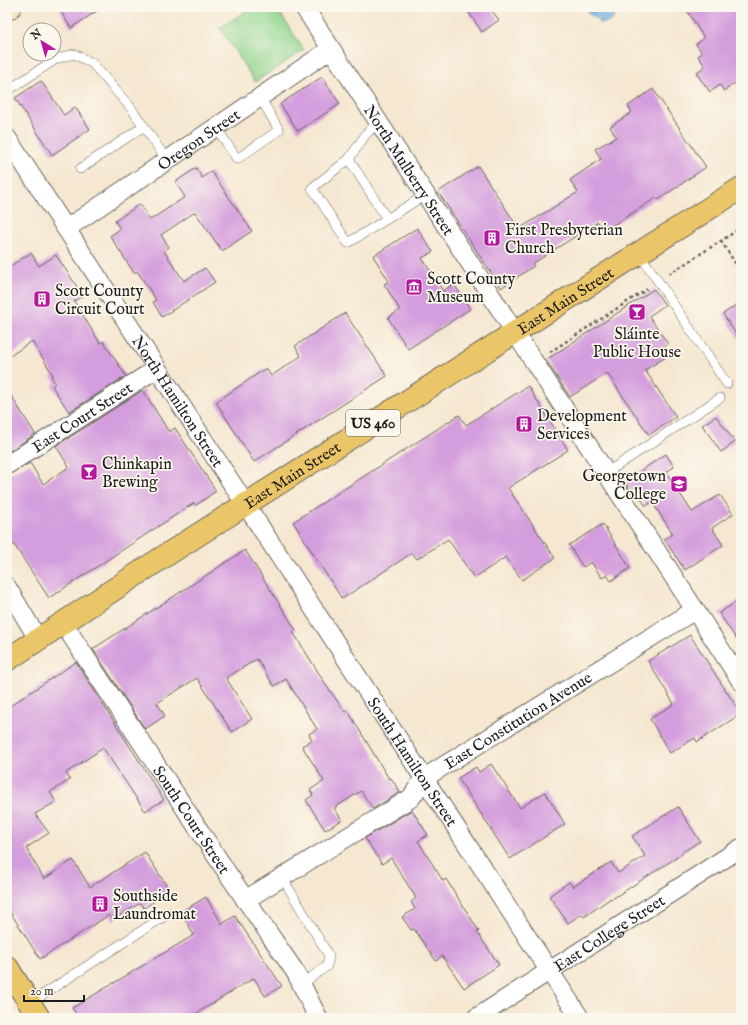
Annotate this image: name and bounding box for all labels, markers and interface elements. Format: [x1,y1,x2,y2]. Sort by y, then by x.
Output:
north arrow [22,22,62,62]
text: N [28,26,45,44]
street label: North Mulberry Street [358,102,458,240]
street label: Oregon Street [154,105,245,176]
place label: First Presbyterian Church [505,221,623,259]
building icon: First Presbyterian Church [482,228,502,248]
street label: East Main Street [514,264,619,340]
place label: Scott County Museum [427,270,515,308]
museum icon: Scott County Museum [404,277,424,297]
place label: Scott County Circuit Court [55,282,145,320]
building icon: Scott County Circuit Court [32,289,52,309]
bar icon: Sláinte Public House [627,302,647,322]
place label: Sláinte Public House [593,325,681,363]
street label: North Hamilton Street [127,333,227,472]
street label: East Court Street [29,379,137,458]
place label: Development Services [537,407,627,445]
road number: US 460 [346,410,400,436]
building icon: Development Services [514,414,534,434]
street label: East Main Street [241,438,346,515]
place label: Chinkapin Brewing [102,455,172,493]
bar icon: Chinkapin Brewing [79,462,99,482]
place label: Georgetown College [583,467,666,505]
school or university icon: Georgetown College [669,474,689,494]
street label: East Constitution Avenue [441,668,596,775]
street label: South Hamilton Street [362,694,461,831]
street label: South Court Street [148,763,234,879]
place label: Southside Laundromat [113,887,196,925]
street label: East College Street [551,891,670,977]
building icon: Southside Laundromat [90,894,110,914]
scale bar [24,977,84,1003]
text: 20 m [30,984,53,999]

